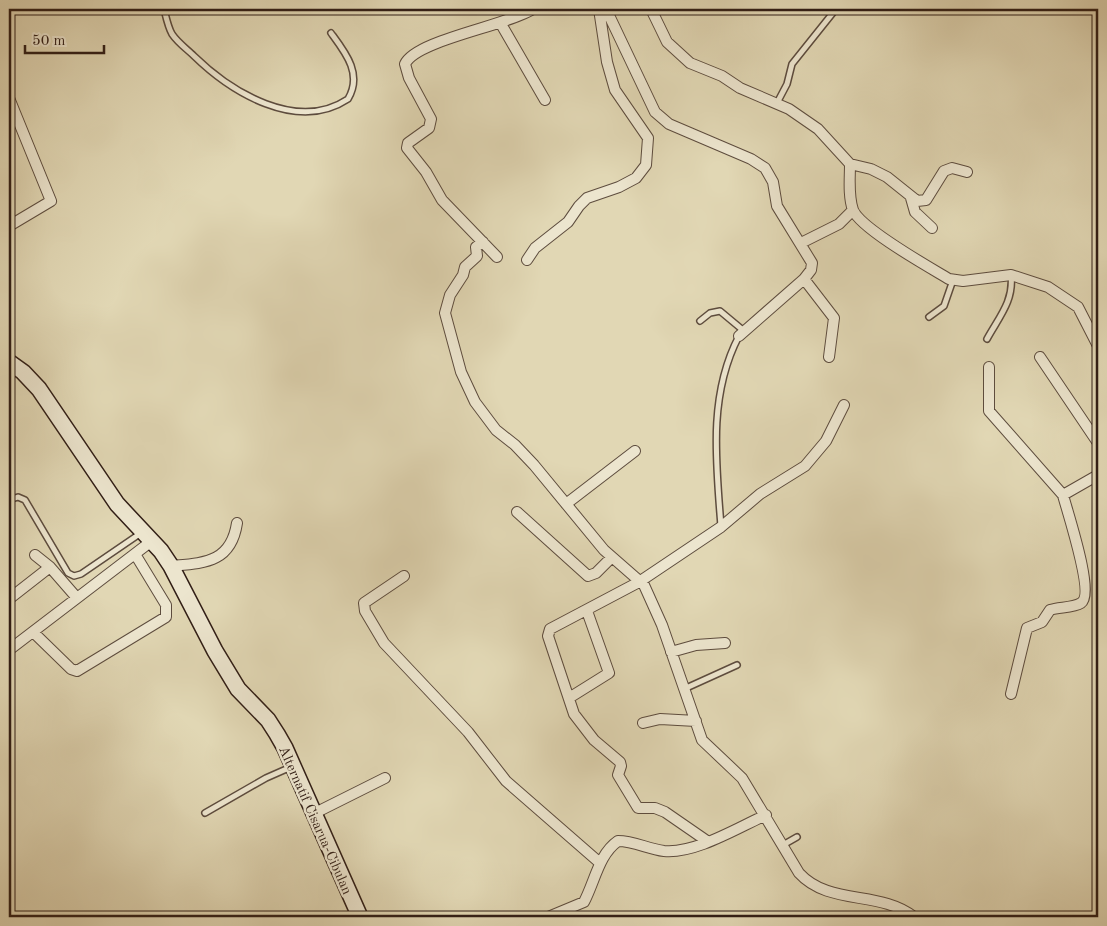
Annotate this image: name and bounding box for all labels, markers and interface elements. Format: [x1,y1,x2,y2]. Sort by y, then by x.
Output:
scale bar [25,22,104,54]
text: 50 m [32,34,66,49]
street label: Alternatif Cisarua-Cibulan [276,744,354,897]

